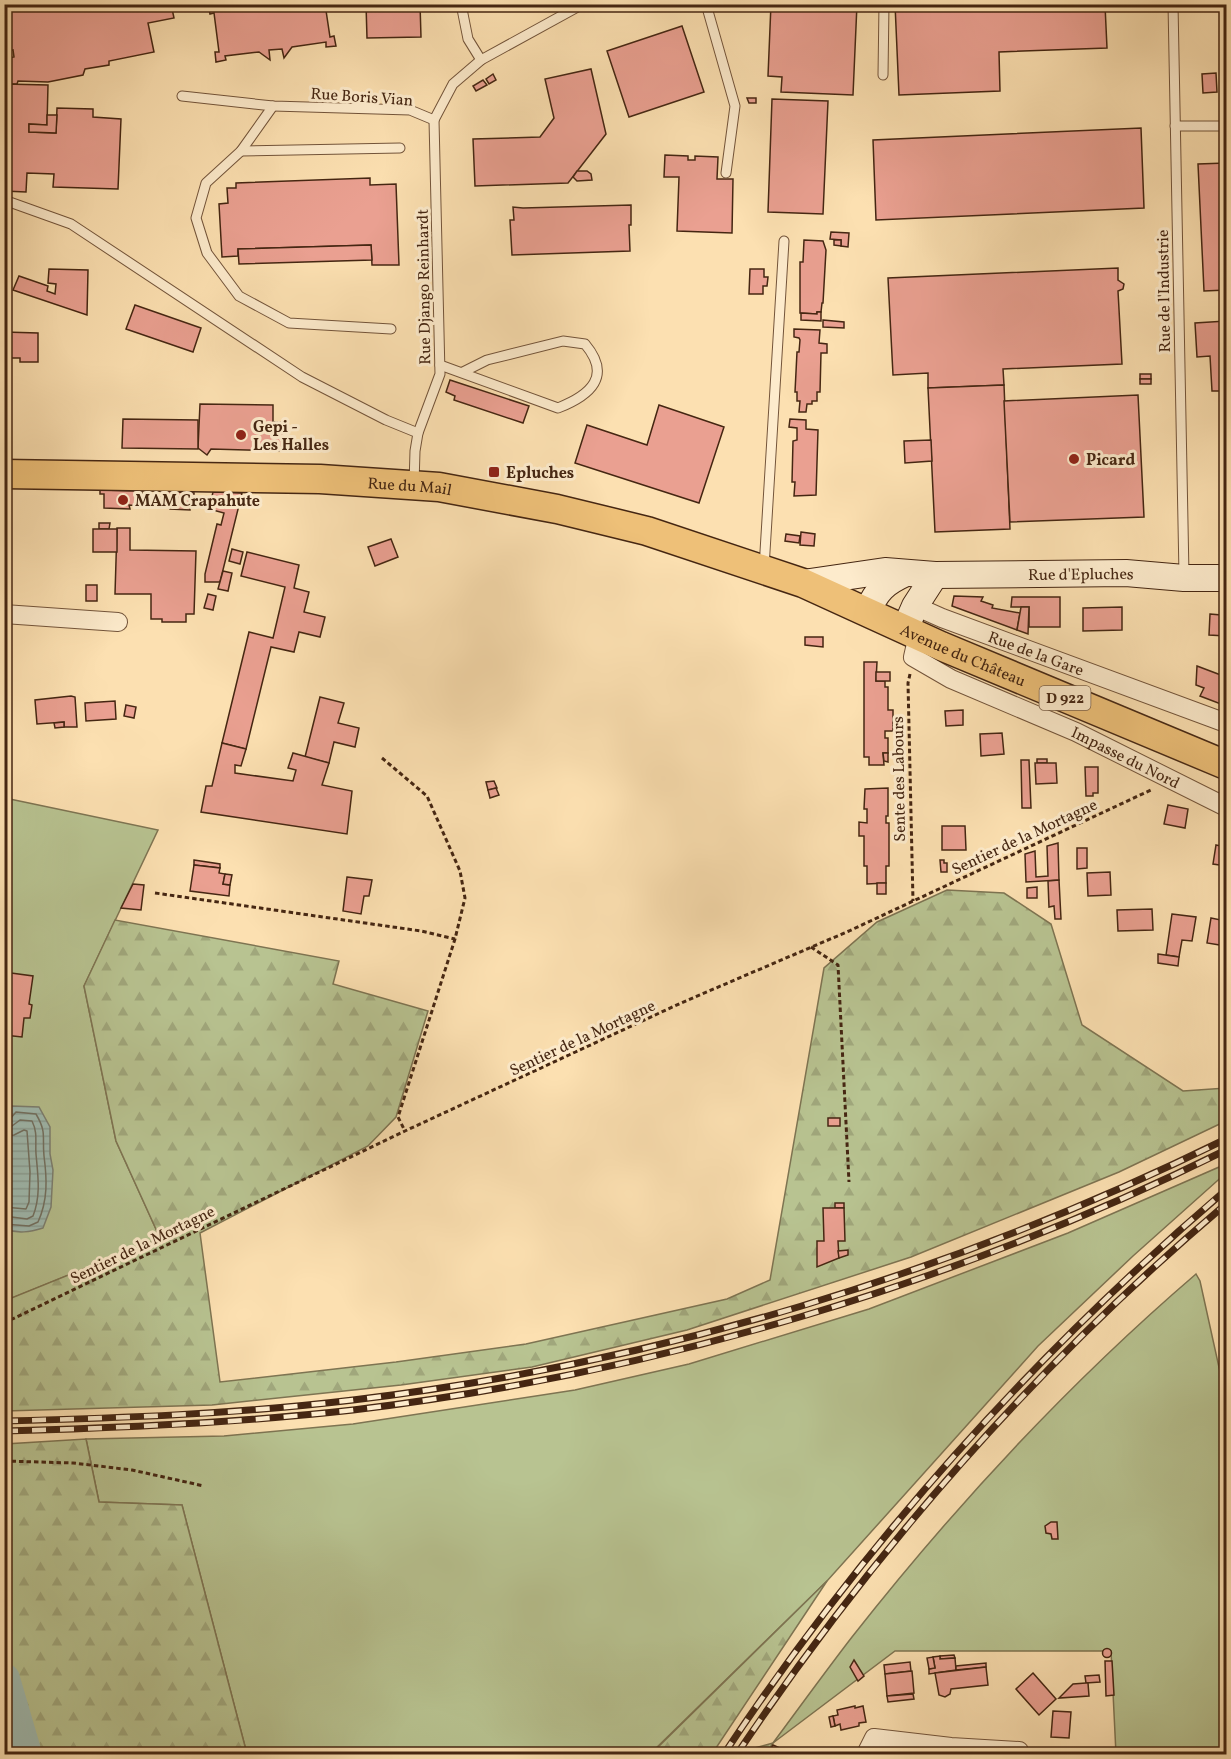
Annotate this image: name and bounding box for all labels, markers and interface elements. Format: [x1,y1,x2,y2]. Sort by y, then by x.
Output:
street label: Rue Boris Vian [310,83,414,113]
street label: Rue Django Reinhardt [413,209,437,365]
street label: Rue de l'Industrie [1153,229,1177,353]
place label: Gepi - Les Halles [253,417,329,457]
marker: Gepi - Les Halles [234,428,248,442]
place label: Picard [1086,450,1135,472]
marker: Picard [1067,452,1081,466]
place label: Epluches [506,463,574,485]
marker: Epluches [487,465,501,479]
street label: Rue du Mail [367,473,454,502]
place label: MAM Crapahute [135,491,260,513]
marker: MAM Crapahute [116,493,130,507]
street label: Rue d'Epluches [1028,564,1135,587]
street label: Avenue du Château [896,620,1029,693]
street label: Rue de la Gare [985,627,1087,682]
road number: D 922 [1040,686,1090,710]
street label: Sente des Labours [888,716,912,842]
street label: Impasse du Nord [1068,722,1183,795]
street label: Sentier de la Mortagne [948,794,1101,881]
street label: Sentier de la Mortagne [506,995,659,1082]
street label: Sentier de la Mortagne [67,1201,219,1290]

